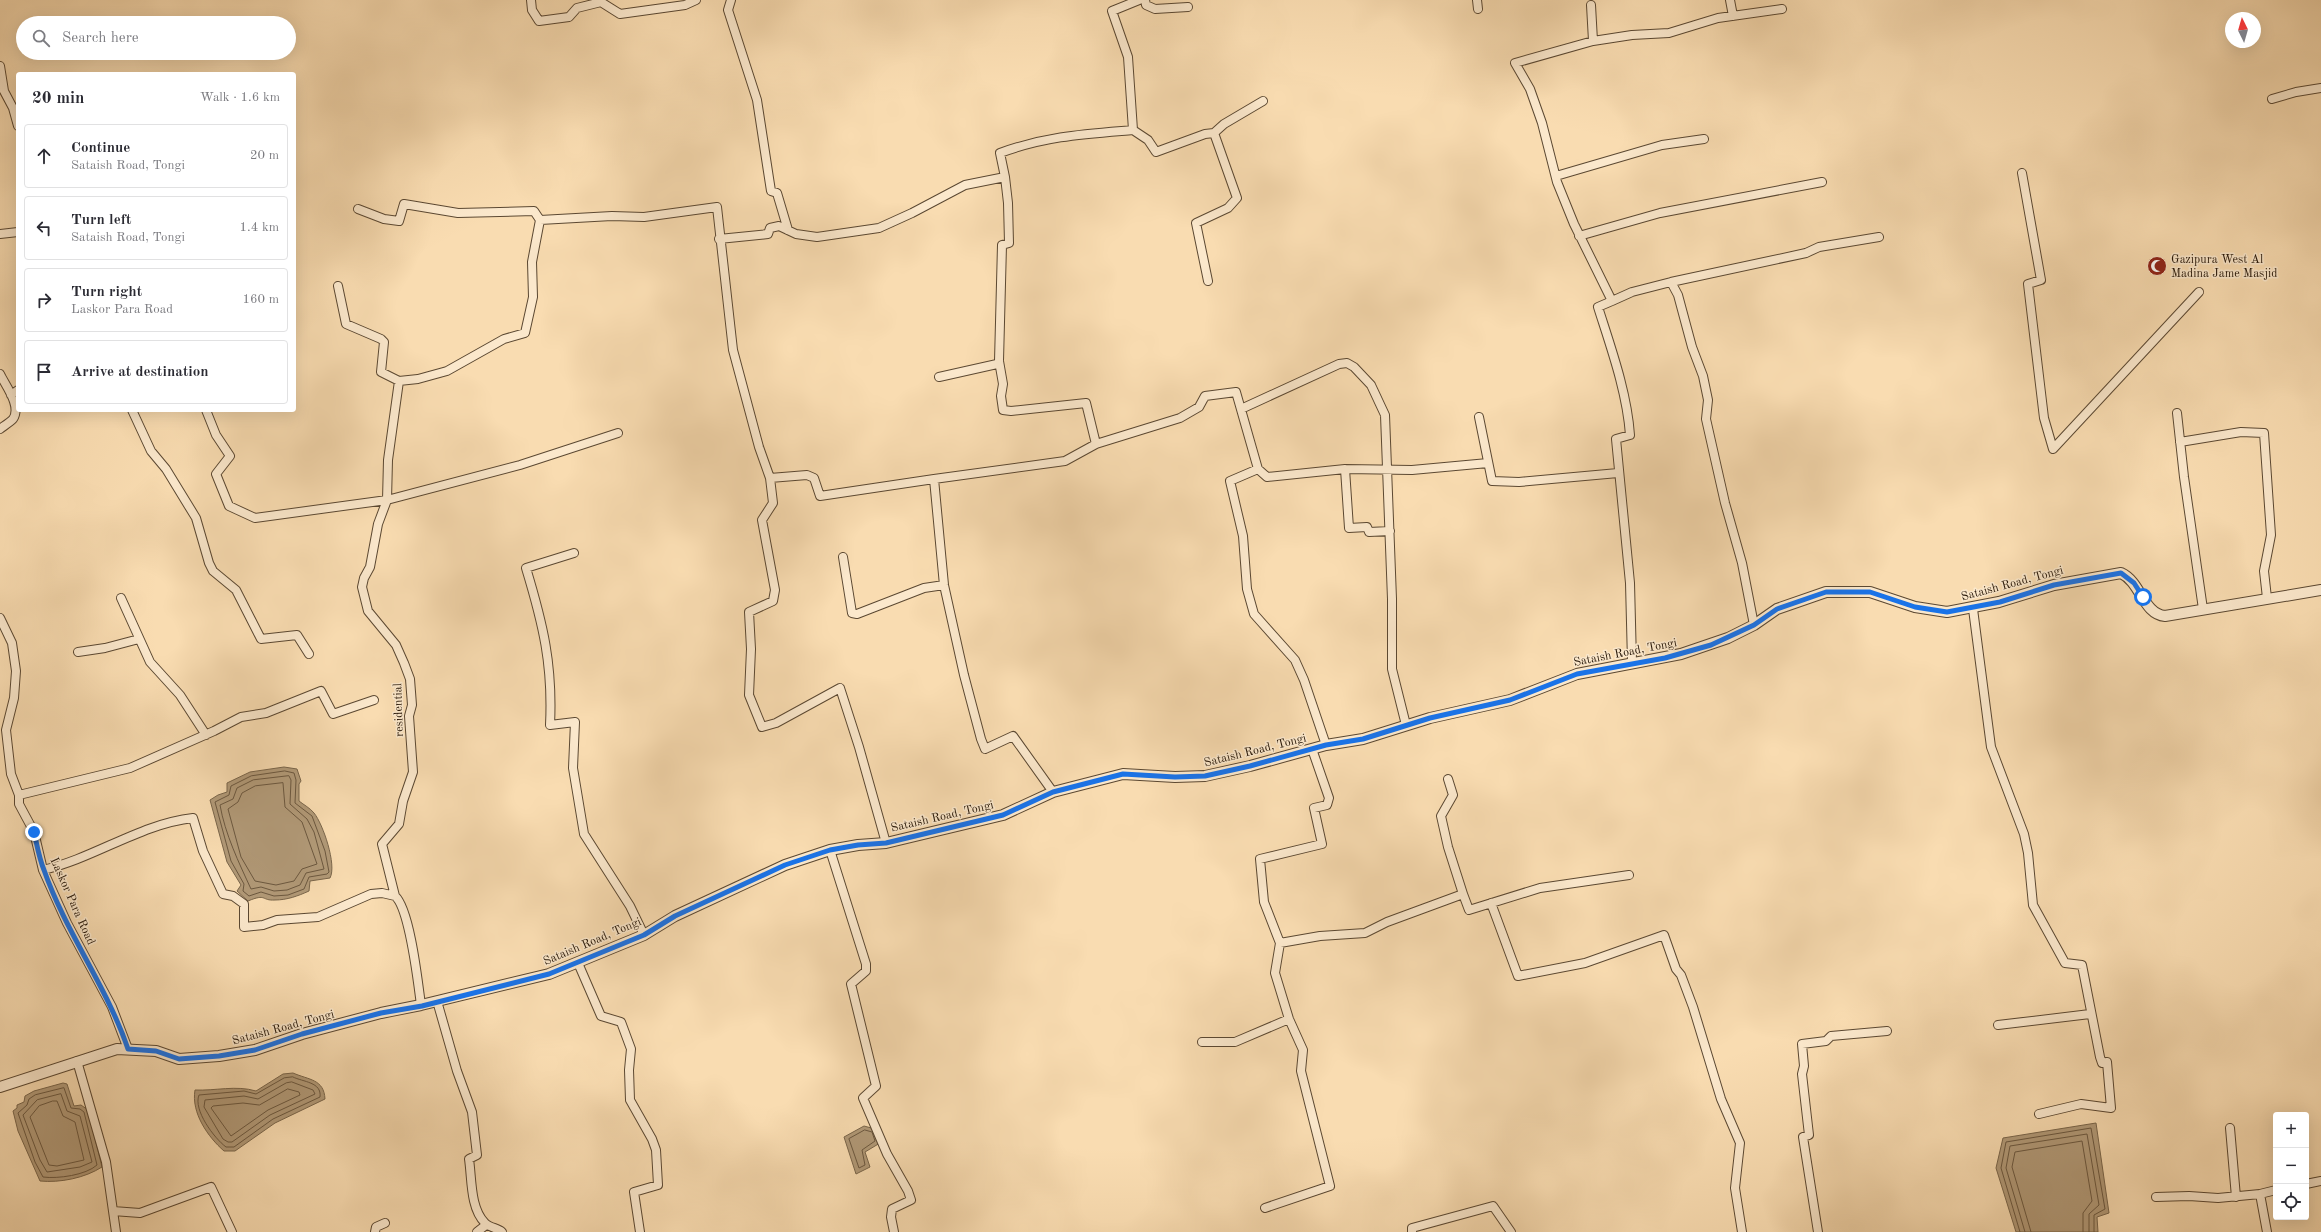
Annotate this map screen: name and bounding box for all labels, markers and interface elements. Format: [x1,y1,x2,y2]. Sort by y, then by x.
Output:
north arrow [2225,12,2261,48]
search box [16,16,296,60]
icon: search [30,27,52,49]
text: Search here [62,31,139,46]
text: 20 min [32,90,85,107]
text: Walk · 1.6 km [200,91,280,104]
text: Continue [71,141,130,156]
icon: ahead [33,145,55,167]
text: 20 m [250,149,279,162]
text: Sataish Road, Tongi [71,159,185,172]
text: Turn left [71,213,131,228]
icon: left [33,217,55,239]
text: 1.4 km [240,221,279,234]
text: Sataish Road, Tongi [71,231,185,244]
place label: Gazipura West Al Madina Jame Masjid [2171,254,2278,280]
mosque icon: Gazipura West Al Madina Jame Masjid [2146,255,2168,277]
text: Turn right [71,285,142,300]
icon: right [33,289,55,311]
text: 160 m [242,293,279,306]
text: Laskor Para Road [71,303,173,316]
icon: arrive [33,361,55,383]
text: Arrive at destination [71,365,209,380]
street label: Sataish Road, Tongi [1960,565,2065,603]
route start [2134,588,2152,606]
street label: Sataish Road, Tongi [1572,637,1678,669]
street label: residential [392,683,406,737]
street label: Sataish Road, Tongi [1203,732,1308,770]
street label: Sataish Road, Tongi [890,799,995,835]
route end [25,823,43,841]
street label: Laskor Para Road [47,856,97,947]
street label: Sataish Road, Tongi [542,916,643,968]
street label: Sataish Road, Tongi [231,1009,336,1047]
map controls [2273,1112,2309,1220]
button: + [2273,1112,2309,1148]
button: − [2273,1148,2309,1184]
button: locate [2273,1184,2309,1220]

